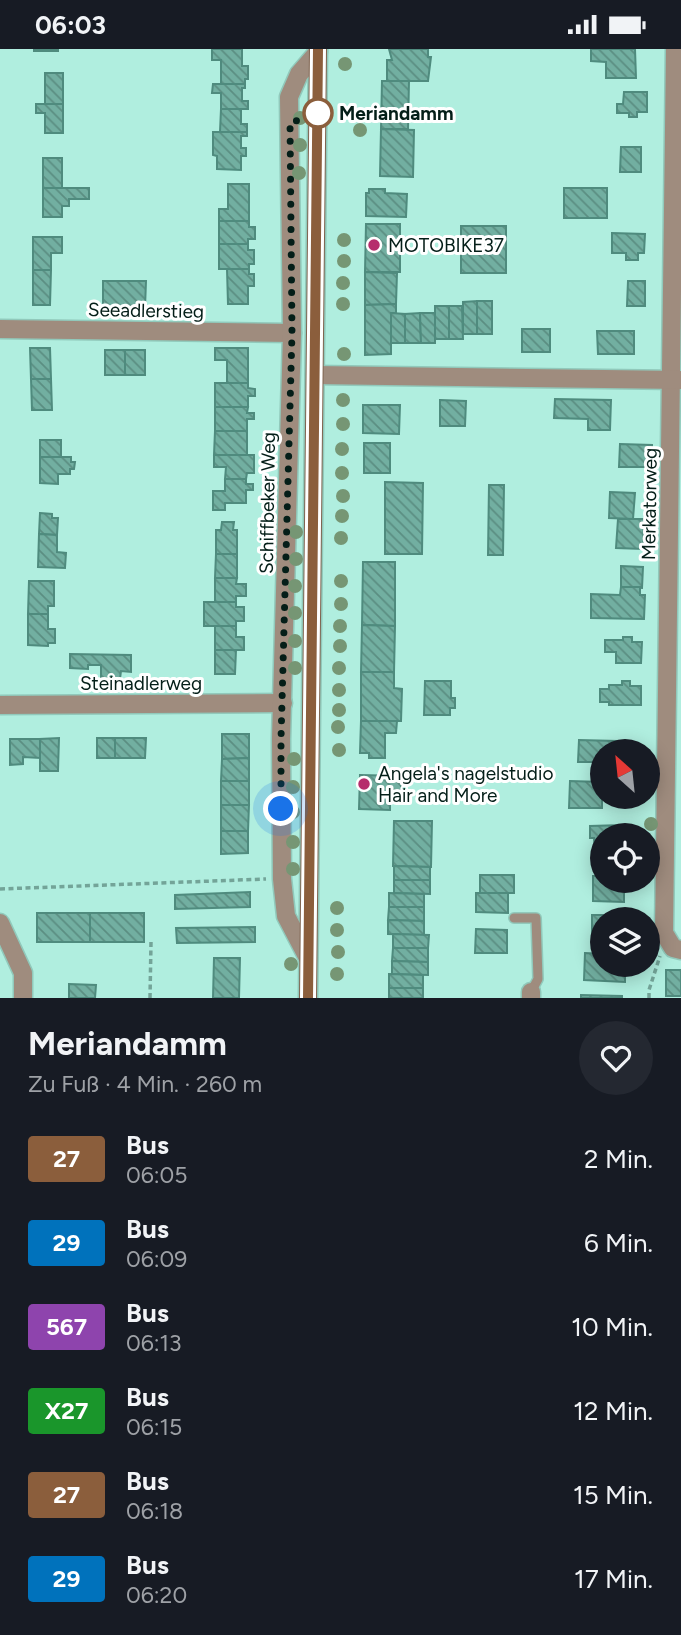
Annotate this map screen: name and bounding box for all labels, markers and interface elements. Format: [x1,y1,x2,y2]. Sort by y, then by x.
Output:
text: 06:03 [35,9,106,41]
marker: Meriandamm [303,98,333,128]
place label: Meriandamm [339,102,453,125]
place label: MOTOBIKE37 [388,234,504,257]
marker: MOTOBIKE37 [366,237,382,253]
street label: Seeadlerstieg [88,298,204,323]
street label: Schiffbeker Weg [255,432,280,574]
street label: Merkatorweg [637,448,662,560]
street label: Steinadlerweg [80,672,202,695]
north arrow [590,739,660,809]
map controls [590,739,660,977]
place label: Angela's nagelstudio Hair and More [378,762,553,807]
marker: Angela's nagelstudio Hair and More [356,776,372,792]
your location [263,791,298,826]
button: locate [590,823,660,893]
button: layers [590,907,660,977]
button: heart [579,1021,653,1095]
text: Meriandamm [28,1024,227,1063]
text: Zu Fuß · 4 Min. · 260 m [28,1070,262,1098]
text: Bus [126,1129,169,1161]
text: 2 Min. [584,1143,653,1175]
text: 27 [53,1144,80,1173]
text: 06:05 [126,1161,188,1189]
text: Bus [126,1213,169,1245]
text: 6 Min. [584,1227,653,1259]
text: 29 [53,1228,80,1257]
text: 06:09 [126,1245,187,1273]
text: Bus [126,1297,169,1329]
text: 10 Min. [571,1311,653,1343]
text: 567 [46,1312,87,1341]
text: 06:13 [126,1329,182,1357]
text: Bus [126,1381,169,1413]
text: 12 Min. [573,1395,653,1427]
text: X27 [45,1396,88,1425]
text: 06:15 [126,1413,182,1441]
text: Bus [126,1465,169,1497]
text: 15 Min. [573,1479,653,1511]
text: 27 [53,1480,80,1509]
text: 06:18 [126,1497,183,1525]
text: Bus [126,1549,169,1581]
text: 17 Min. [574,1563,653,1595]
text: 29 [53,1564,80,1593]
text: 06:20 [126,1581,187,1609]

